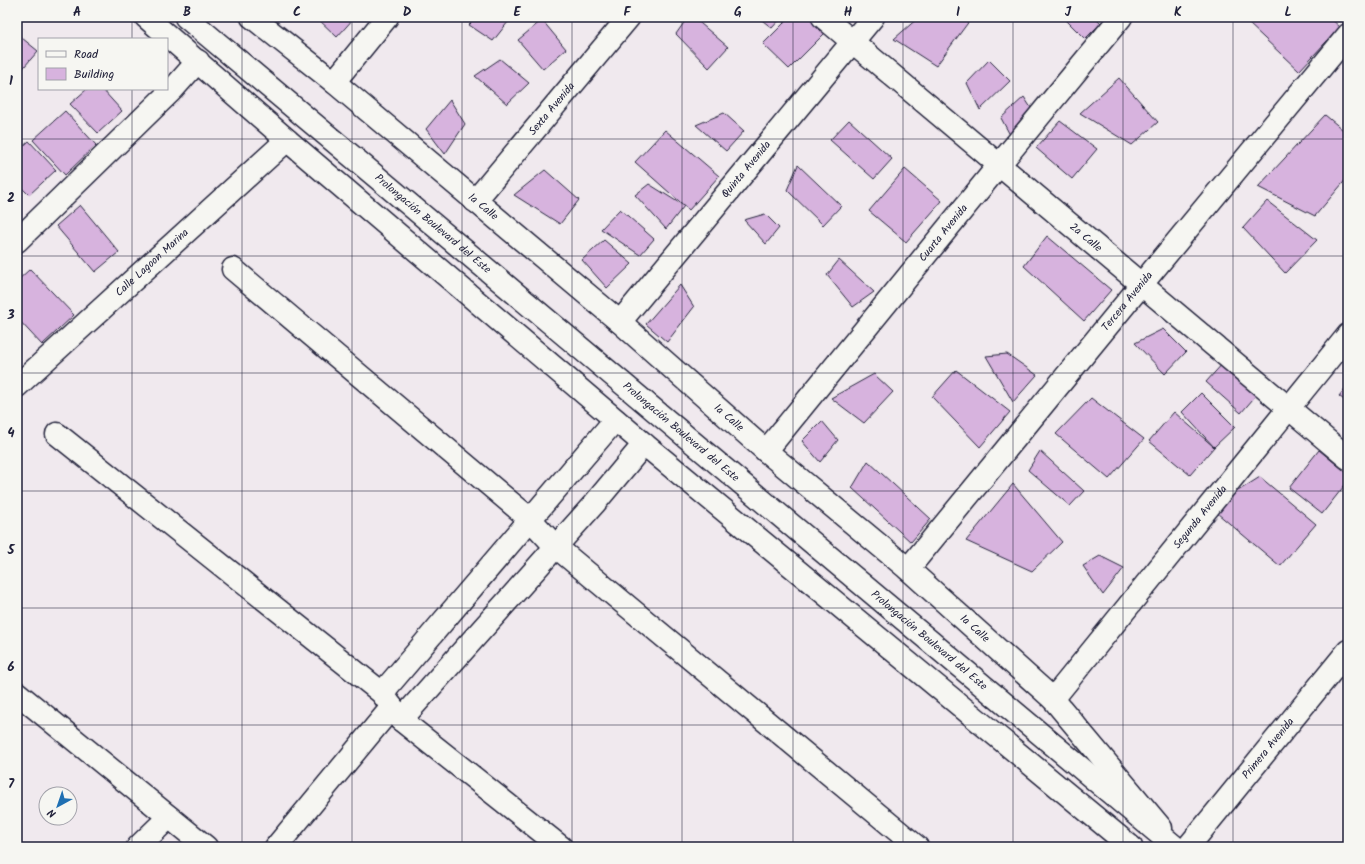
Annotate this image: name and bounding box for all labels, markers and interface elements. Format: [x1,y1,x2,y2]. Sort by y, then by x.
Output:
text: A [73,2,81,23]
text: B [183,2,191,23]
text: C [293,2,301,23]
text: D [403,2,412,23]
text: E [513,2,521,23]
text: F [623,2,631,23]
text: G [734,2,742,23]
text: H [844,2,853,23]
text: I [956,2,960,23]
text: J [1065,2,1072,23]
text: K [1174,2,1182,23]
text: L [1284,2,1292,23]
legend [38,38,168,90]
text: Road [74,45,99,64]
text: Building [74,65,114,84]
text: 1 [9,71,13,92]
street label: Sexta Avenida [524,78,580,140]
street label: Quinta Avenida [717,137,776,202]
street label: Prolongación Boulevard del Este [370,170,495,278]
text: 2 [7,188,15,209]
street label: 1a Calle [464,189,502,225]
street label: Cuarta Avenida [914,200,973,266]
street label: 2a Calle [1065,218,1106,257]
street label: Calle Lagoon Marina [111,224,193,301]
street label: Tercera Avenida [1097,268,1158,335]
text: 3 [6,305,15,326]
street label: Prolongación Boulevard del Este [618,378,743,487]
street label: 1a Calle [710,400,748,436]
text: 4 [7,423,15,444]
street label: Segunda Avenida [1169,481,1232,553]
text: 5 [7,540,16,561]
street label: Prolongación Boulevard del Este [867,586,991,695]
street label: 1a Calle [956,610,994,647]
text: 6 [7,657,15,678]
street label: Primera Avenida [1238,714,1299,783]
text: 7 [8,774,15,795]
north arrow [38,786,78,826]
text: N [44,804,61,822]

